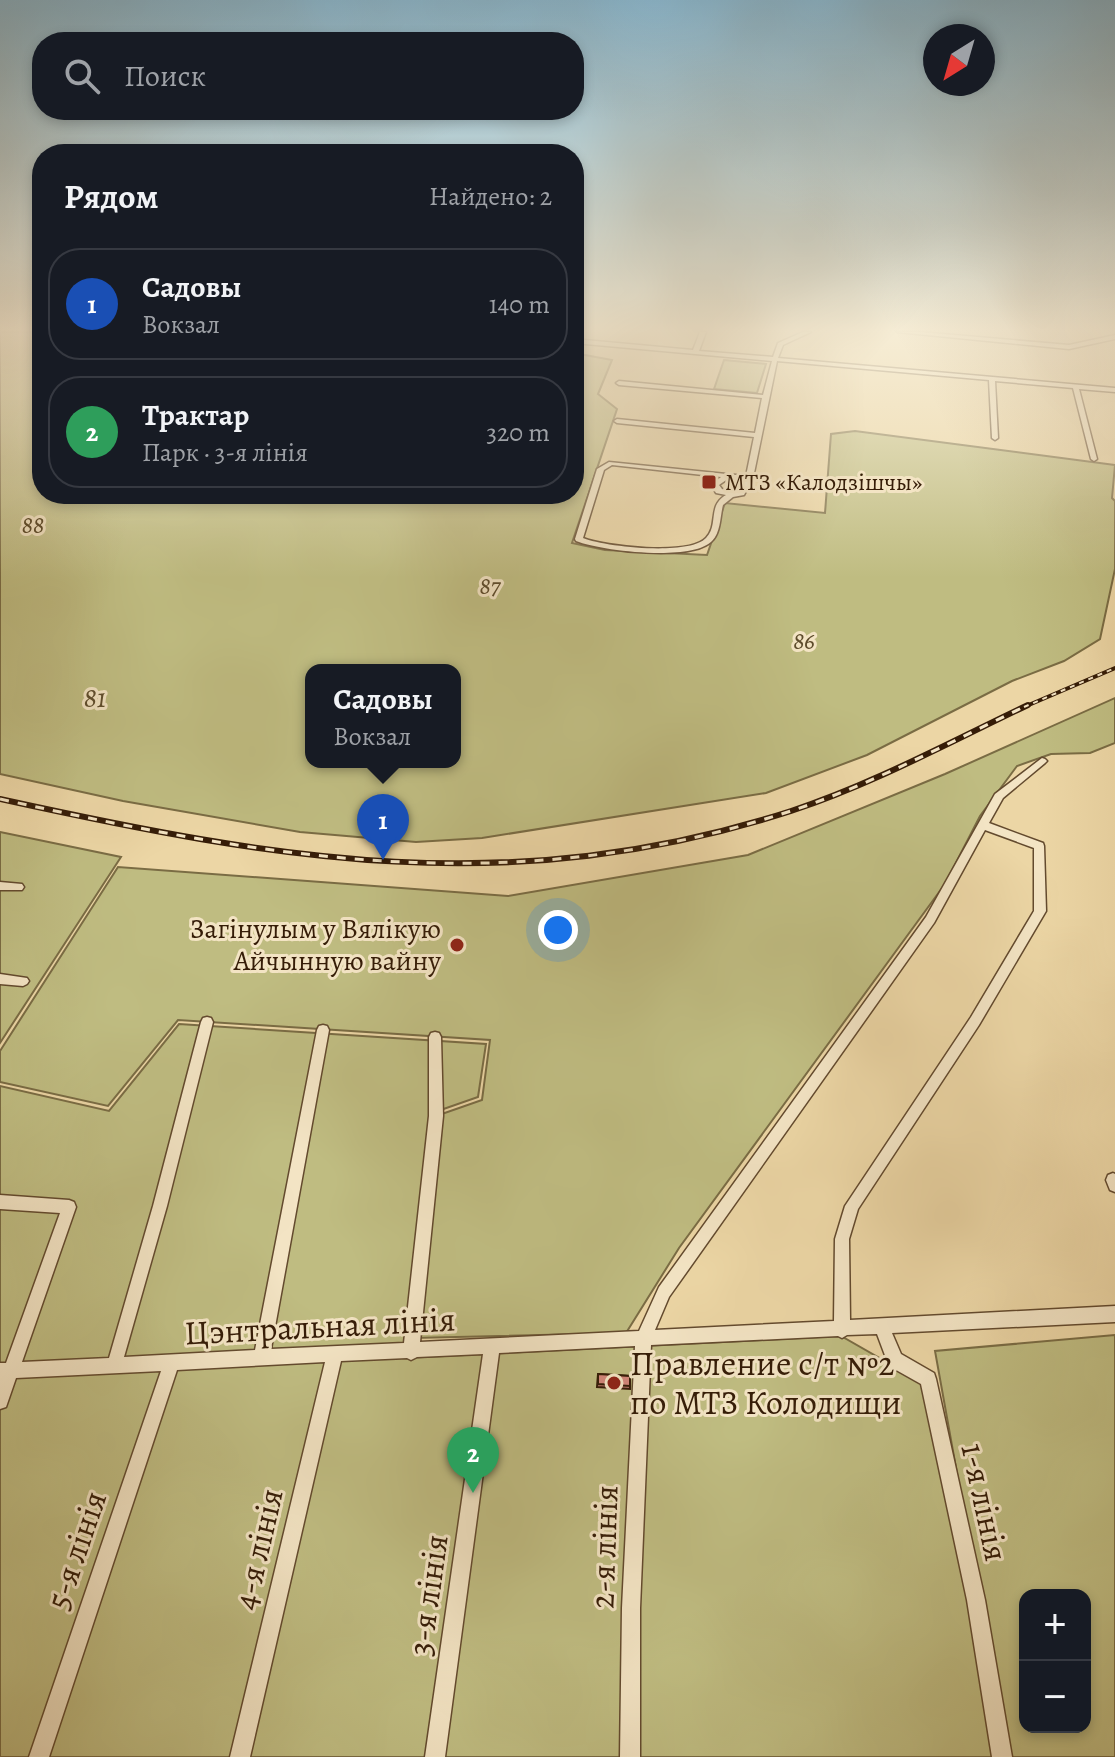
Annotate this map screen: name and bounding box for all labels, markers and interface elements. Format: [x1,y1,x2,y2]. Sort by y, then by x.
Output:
north arrow [923,24,995,96]
search box [32,32,584,120]
icon: search [60,54,104,98]
text: Поиск [124,56,206,96]
text: Рядом [64,173,158,220]
text: Найдено: 2 [429,179,552,214]
text: Садовы [142,267,241,307]
text: 1 [87,287,97,322]
text: 140 m [489,287,550,322]
text: Вокзал [142,307,220,342]
text: Трактар [142,395,249,435]
text: 2 [86,415,98,450]
text: 320 m [486,415,550,450]
text: Парк · 3-я лінія [142,435,308,470]
place label: МТЗ «Калодзішчы» [725,466,922,498]
marker: МТЗ «Калодзішчы» [700,473,718,491]
park label: 88 [22,509,44,541]
park label: 87 [480,570,502,602]
park label: 86 [793,625,815,657]
popup [305,664,461,768]
park label: 81 [84,679,106,717]
text: Садовы [333,679,433,719]
text: Вокзал [333,719,411,754]
pin: 1 [357,794,409,860]
place label: Загінулым у Вялікую Айчынную вайну [190,910,441,980]
your location [538,910,578,950]
marker: Загінулым у Вялікую Айчынную вайну [448,936,466,954]
street label: Цэнтральная лінія [184,1295,456,1357]
place label: Правление с/т №2 по МТЗ Колодищи [630,1340,901,1426]
marker: Правление с/т №2 по МТЗ Колодищи [605,1374,623,1392]
pin: 2 [447,1427,499,1493]
street label: 1-я лінія [950,1439,1020,1565]
street label: 4-я лінія [221,1484,295,1614]
street label: 2-я лінія [578,1484,630,1610]
street label: 5-я лінія [34,1485,118,1615]
street label: 3-я лінія [396,1531,460,1659]
map controls [1019,1589,1091,1733]
button: + [1019,1589,1091,1661]
button: − [1019,1661,1091,1733]

